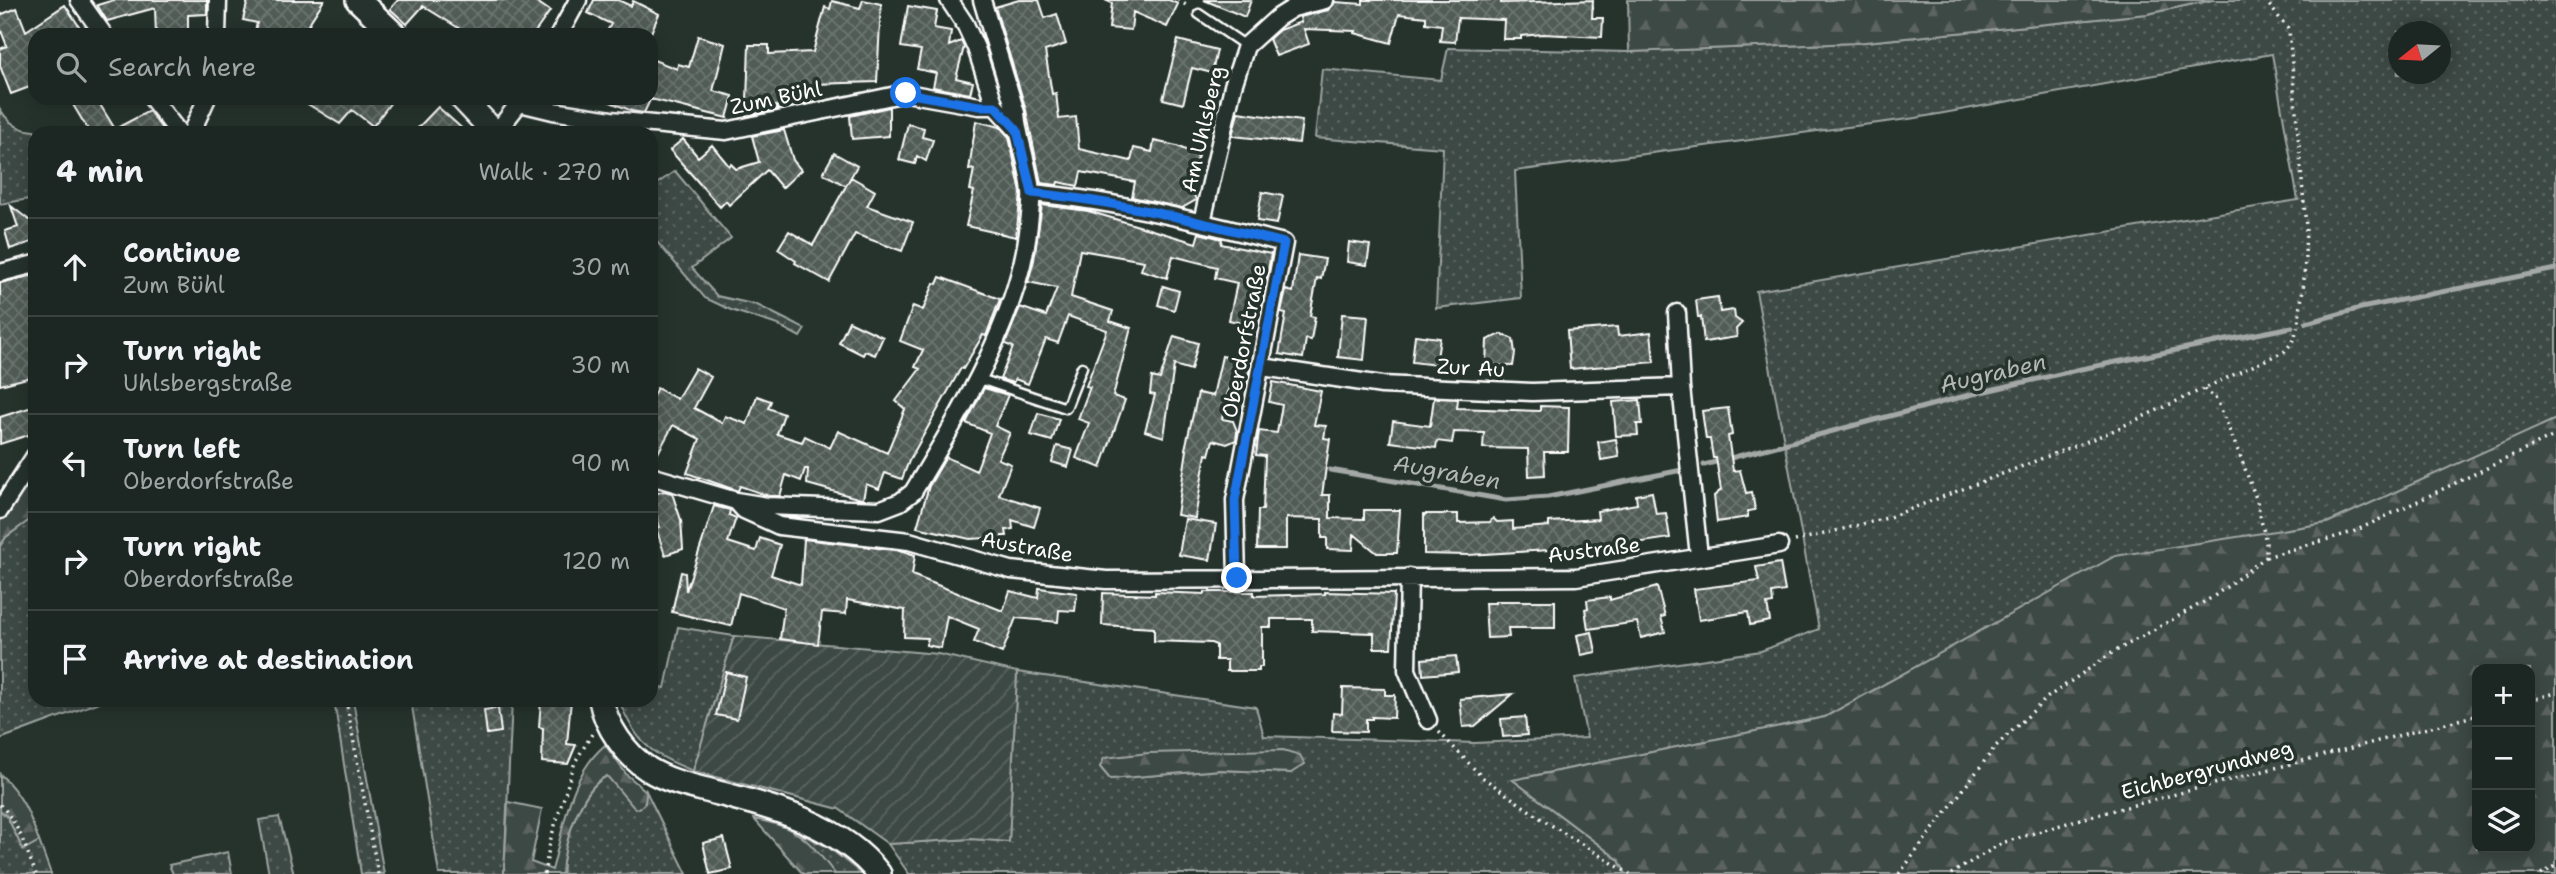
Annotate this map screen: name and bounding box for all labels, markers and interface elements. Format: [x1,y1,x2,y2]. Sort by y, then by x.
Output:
north arrow [2388,21,2451,84]
search box [28,28,658,105]
icon: search [52,48,90,86]
text: Search here [108,49,257,84]
street label: Am Uhlsberg [1175,63,1231,195]
street label: Zum Bühl [728,75,825,121]
route start [890,77,921,108]
text: 4 min [56,151,143,192]
text: Walk · 270 m [478,157,630,187]
text: Continue [123,235,241,270]
icon: ahead [56,248,94,286]
text: 30 m [571,252,630,282]
street label: Oberdorfstraße [1215,262,1273,420]
text: Zum Bühl [123,270,225,300]
text: Turn right [123,333,261,368]
icon: right [56,346,94,384]
water label: Augraben [1937,346,2049,400]
text: 30 m [571,350,630,380]
street label: Zur Au [1436,352,1506,384]
text: Uhlsbergstraße [123,368,293,398]
text: Turn left [123,431,240,466]
icon: left [56,444,94,482]
text: 90 m [570,448,630,478]
water label: Augraben [1391,448,1503,496]
text: Oberdorfstraße [123,466,294,496]
street label: Austraße [979,525,1075,569]
text: Turn right [123,529,261,564]
street label: Austraße [1546,530,1642,570]
icon: right [56,542,94,580]
text: 120 m [562,546,630,576]
route end [1221,562,1252,593]
text: Oberdorfstraße [123,564,294,594]
icon: arrive [56,640,94,678]
text: Arrive at destination [123,642,413,677]
map controls [2472,664,2535,853]
button: + [2472,664,2535,727]
button: − [2472,727,2535,790]
street label: Eichbergrundweg [2118,734,2296,806]
button: layers [2472,790,2535,853]

